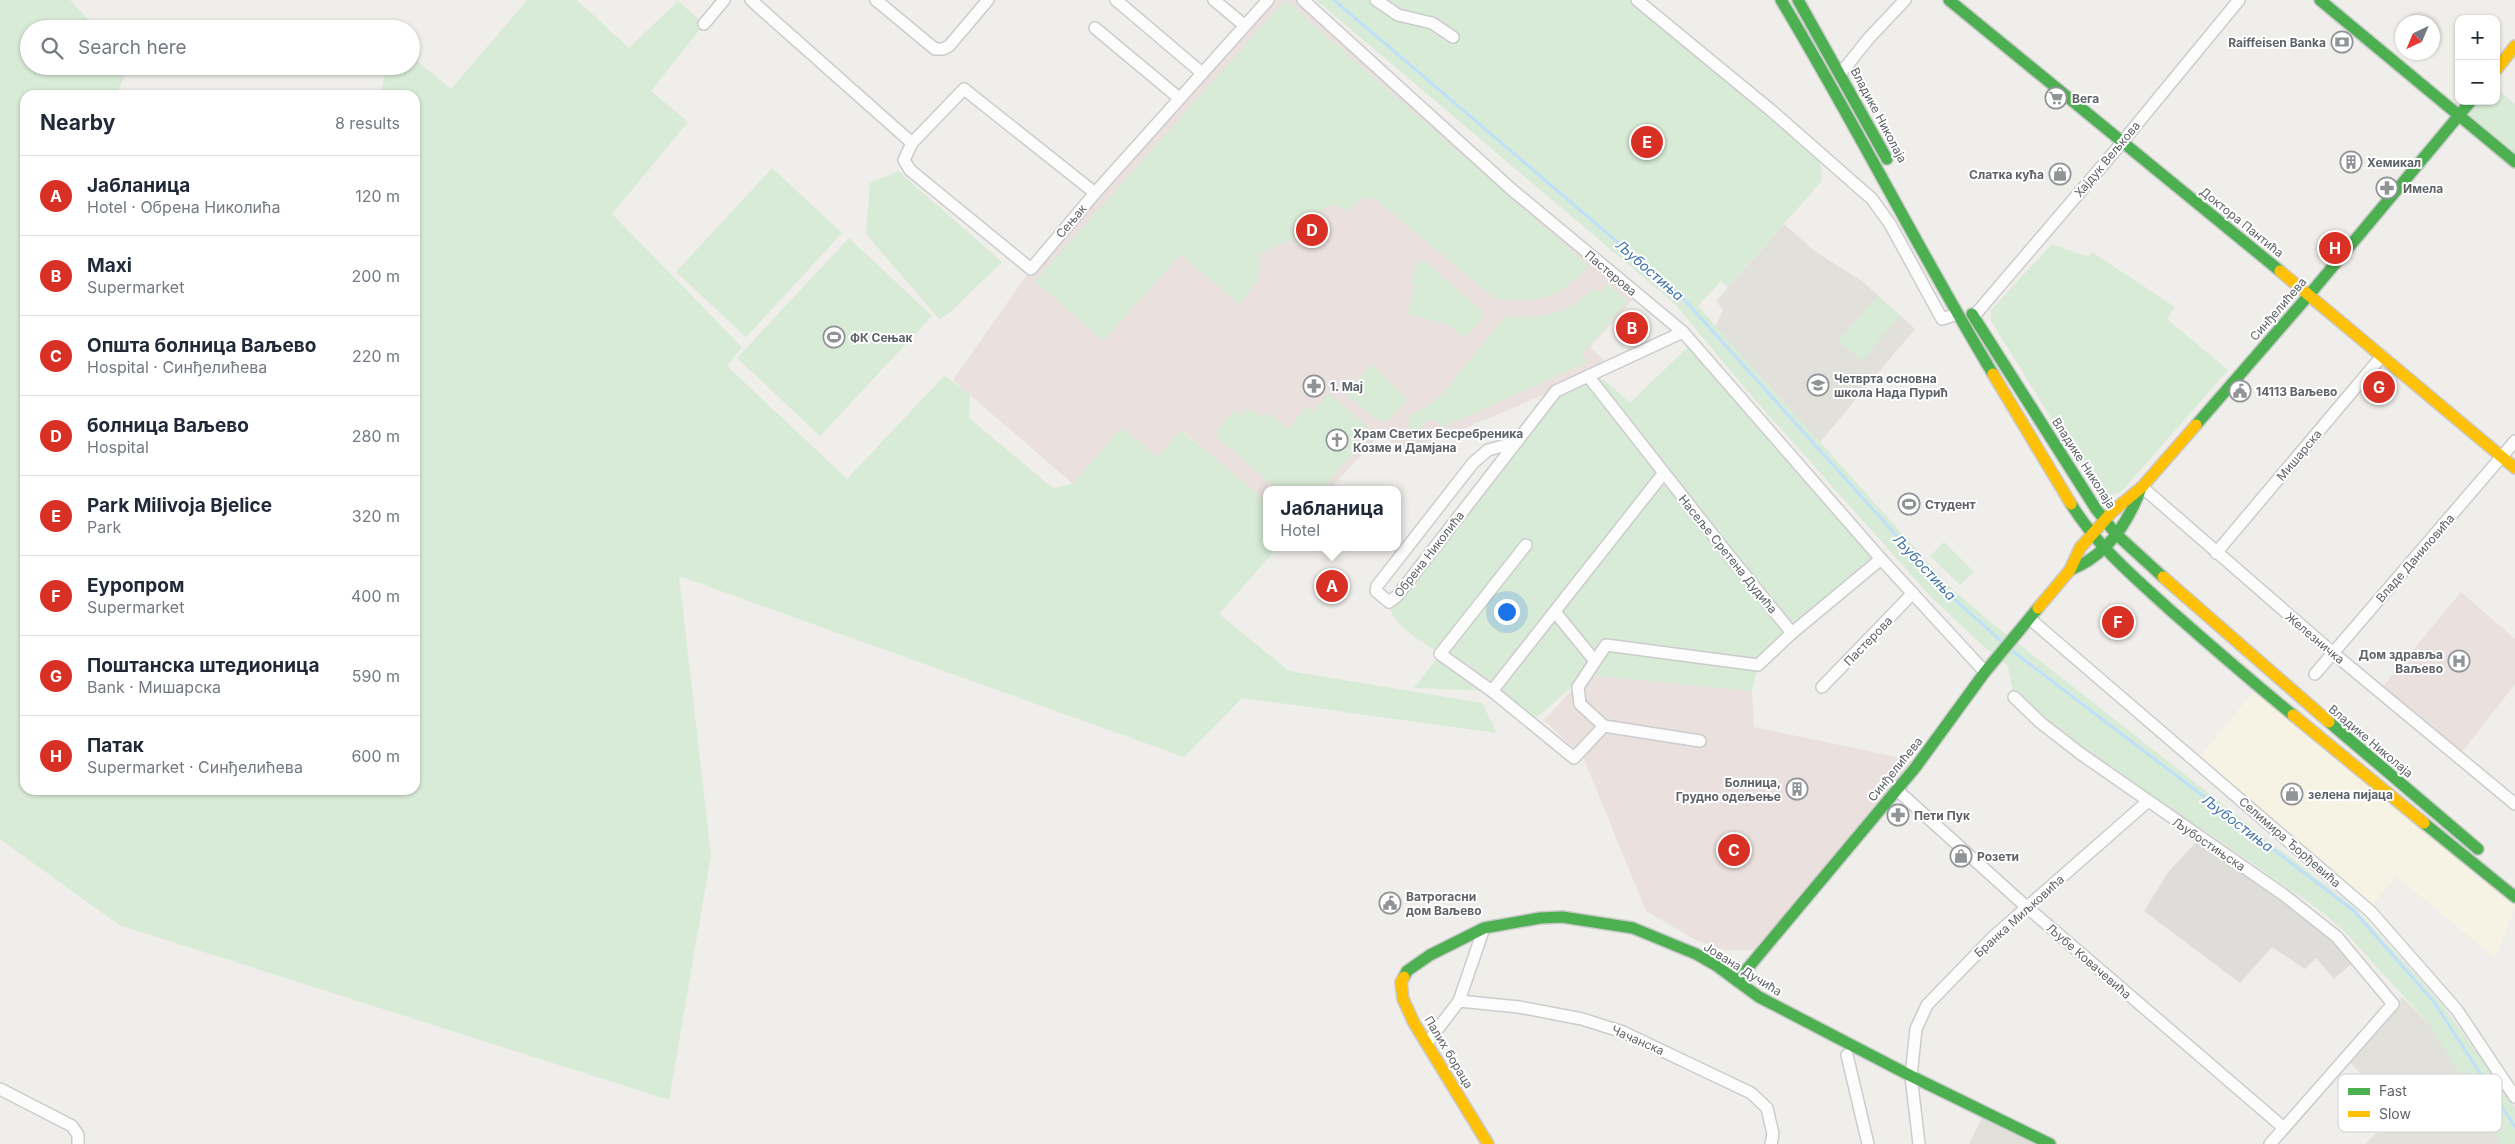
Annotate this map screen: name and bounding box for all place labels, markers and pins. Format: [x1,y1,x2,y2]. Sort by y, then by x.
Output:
bank icon: Raiffeisen Banka [2330,30,2354,54]
place label: Raiffeisen Banka [2228,35,2326,50]
supermarket icon: Вега [2044,86,2068,110]
place label: Вега [2072,91,2099,106]
pin: E [1631,123,1663,161]
building icon: Хемикал [2339,150,2363,174]
place label: Хемикал [2367,155,2421,170]
shop icon: Слатка кућа [2048,162,2072,186]
place label: Слатка кућа [1969,167,2044,182]
pharmacy icon: Имела [2375,176,2399,200]
place label: Имела [2403,181,2443,196]
pin: D [1296,211,1328,249]
pin: H [2319,229,2351,267]
pin: B [1616,309,1648,347]
sports icon: ФК Сењак [822,325,846,349]
place label: ФК Сењак [850,330,913,345]
pin: G [2363,368,2395,406]
place label: Четврта основна школа Нада Пурић [1834,371,1948,400]
school or university icon: Четврта основна школа Нада Пурић [1806,373,1830,397]
pharmacy icon: 1. Мај [1302,374,1326,398]
place label: 1. Мај [1330,379,1363,394]
public building icon: 14113 Ваљево [2228,379,2252,403]
place label: 14113 Ваљево [2256,384,2337,399]
place label: Храм Светих Бесребреника Козме и Дамјана [1353,426,1523,455]
church icon: Храм Светих Бесребреника Козме и Дамјана [1325,428,1349,452]
sports icon: Студент [1897,492,1921,516]
place label: Студент [1925,497,1976,512]
pin: A [1316,567,1348,605]
pin: F [2102,603,2134,641]
place label: Дом здравља Ваљево [2359,647,2443,676]
hospital icon: Дом здравља Ваљево [2447,649,2471,673]
place label: Болница, Грудно одељење [1676,775,1781,804]
building icon: Болница, Грудно одељење [1785,777,1809,801]
shop icon: зелена пијаца [2280,782,2304,806]
place label: зелена пијаца [2308,787,2393,802]
pharmacy icon: Пети Пук [1886,803,1910,827]
place label: Пети Пук [1914,808,1970,823]
pin: C [1718,831,1750,869]
shop icon: Розети [1949,844,1973,868]
place label: Розети [1977,849,2019,864]
place label: Ватрогасни дом Ваљево [1406,889,1482,918]
public building icon: Ватрогасни дом Ваљево [1378,891,1402,915]

